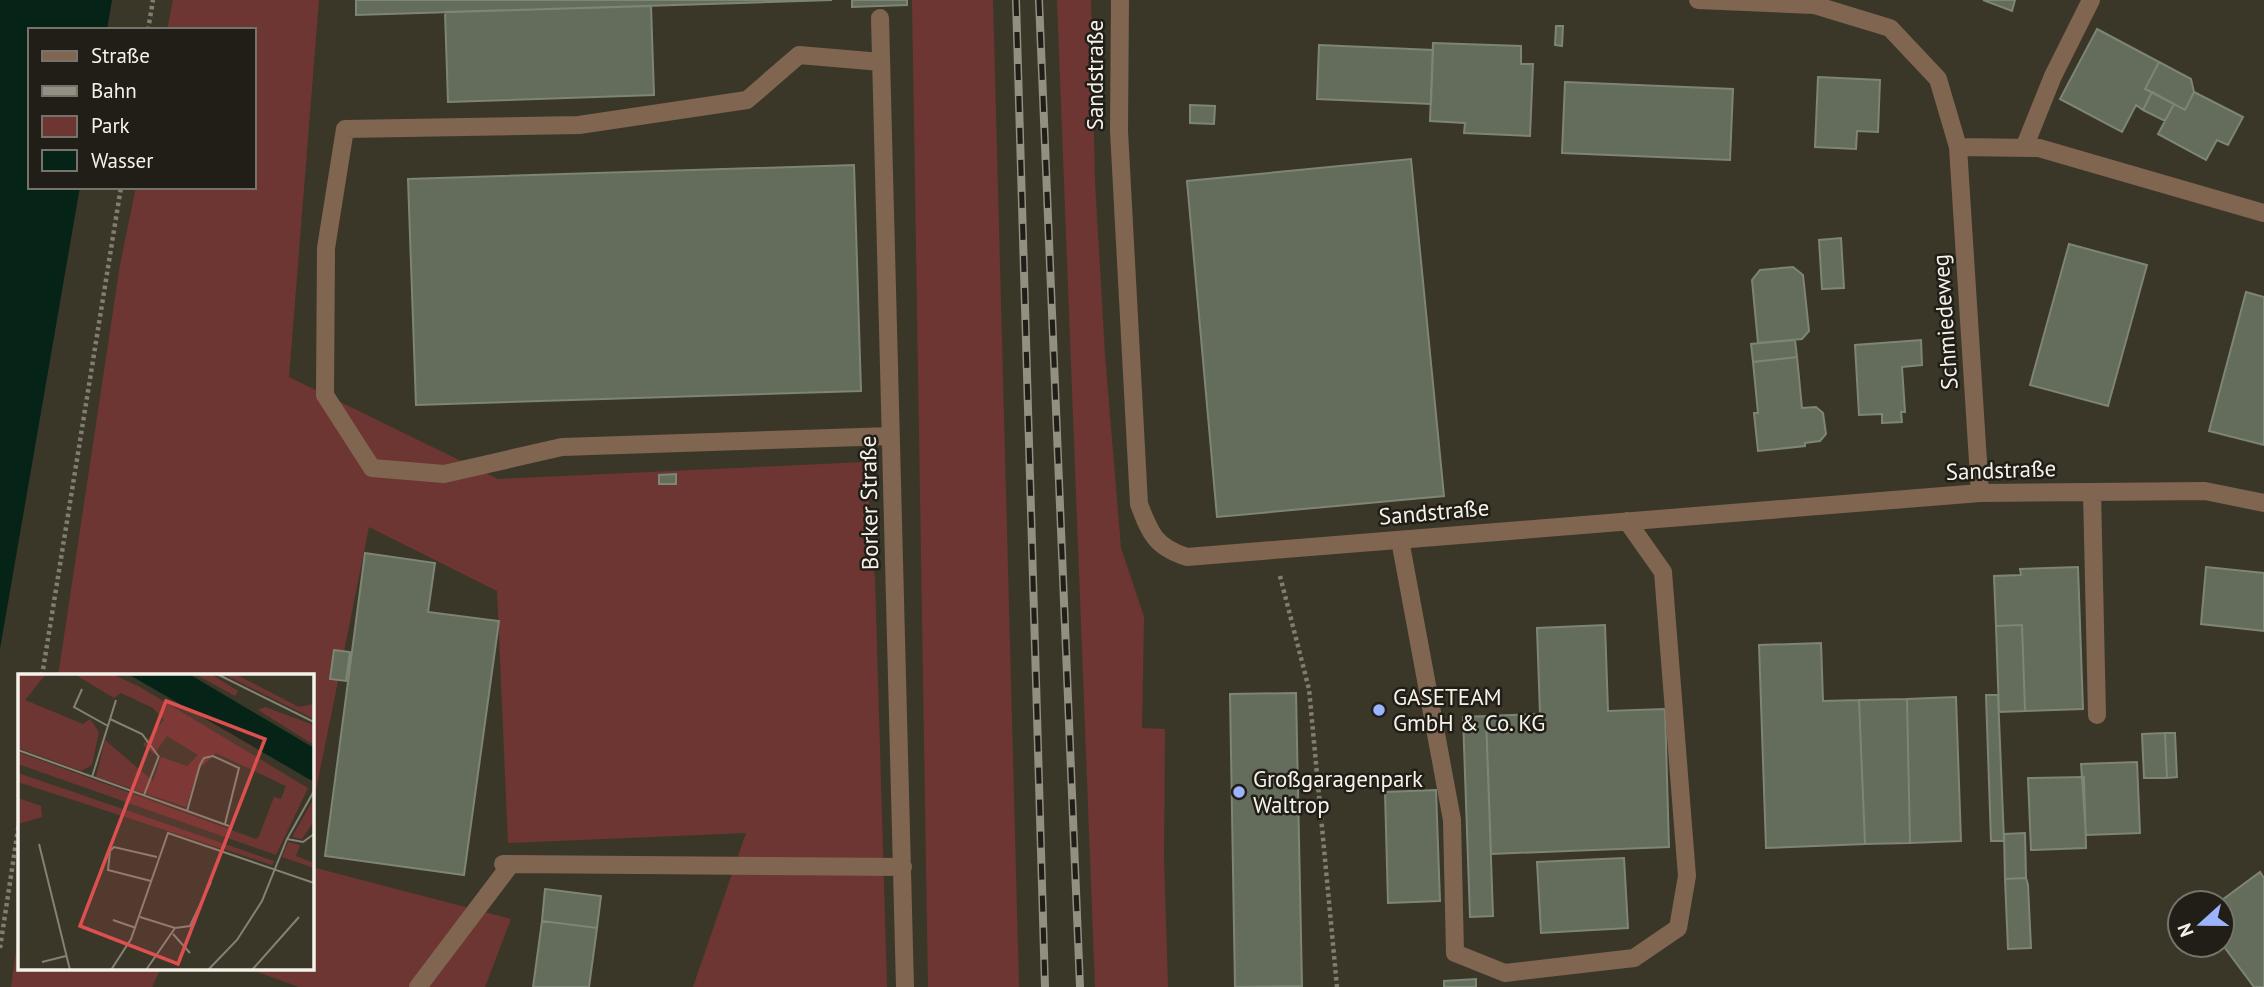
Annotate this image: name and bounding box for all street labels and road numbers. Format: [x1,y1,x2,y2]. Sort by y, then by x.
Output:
street label: Sandstraße [1080,20,1109,130]
street label: Schmiedeweg [1925,253,1964,391]
street label: Borker Straße [853,436,884,571]
street label: Sandstraße [1945,453,2057,486]
street label: Sandstraße [1378,492,1490,531]

